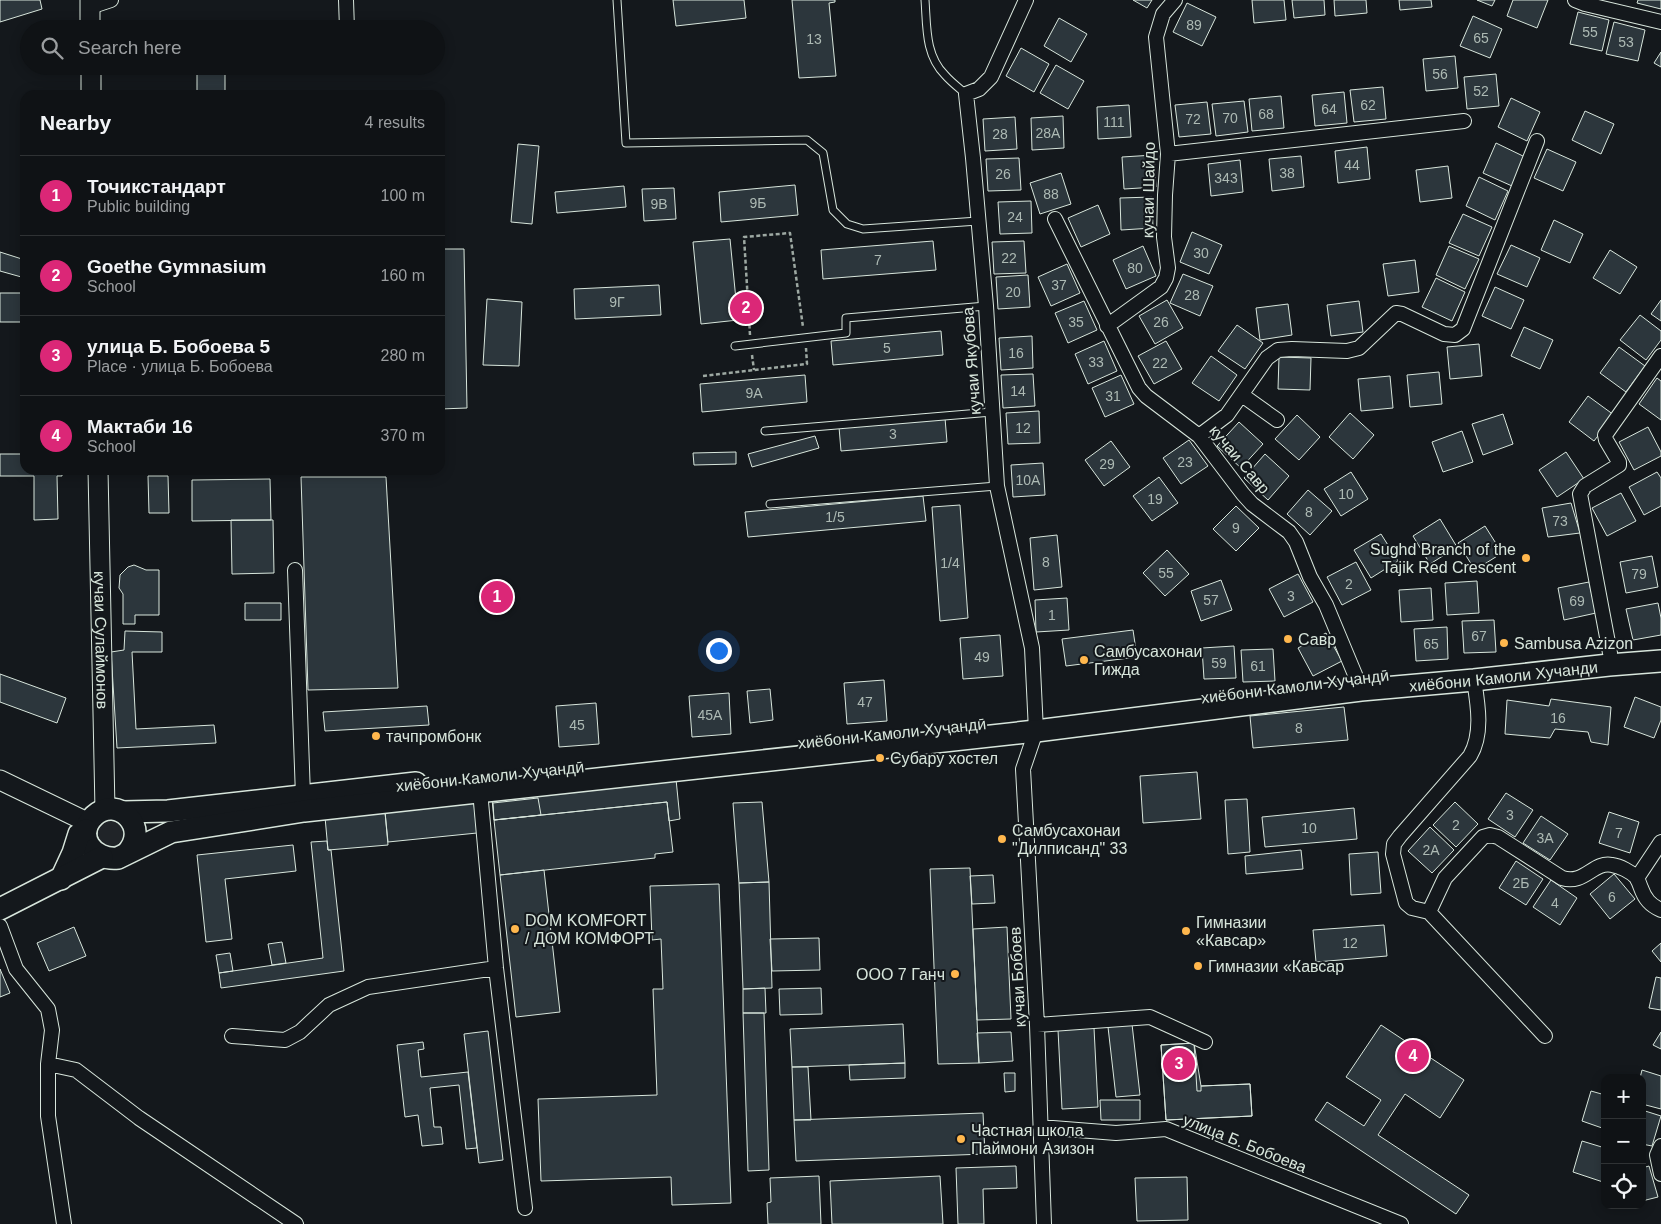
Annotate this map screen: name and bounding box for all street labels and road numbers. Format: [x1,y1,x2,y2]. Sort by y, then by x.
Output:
street label: кучаи Шайдо [1139,142,1158,238]
street label: кучаи Якубова [959,306,984,415]
street label: кучаи Савр [1206,422,1273,497]
street label: кучаи Сулаймонов [91,571,111,709]
street label: хиёбони Камоли Хучанди [1409,658,1599,695]
street label: хиёбони Камоли Хуҷандӣ [1200,667,1390,706]
street label: хиёбони Камоли Хуҷандӣ [797,715,987,752]
street label: хиёбони Камоли Хуҷандӣ [395,758,585,795]
street label: кучаи Бобоев [1006,926,1029,1028]
street label: улица Б. Бобоева [1181,1111,1309,1176]

